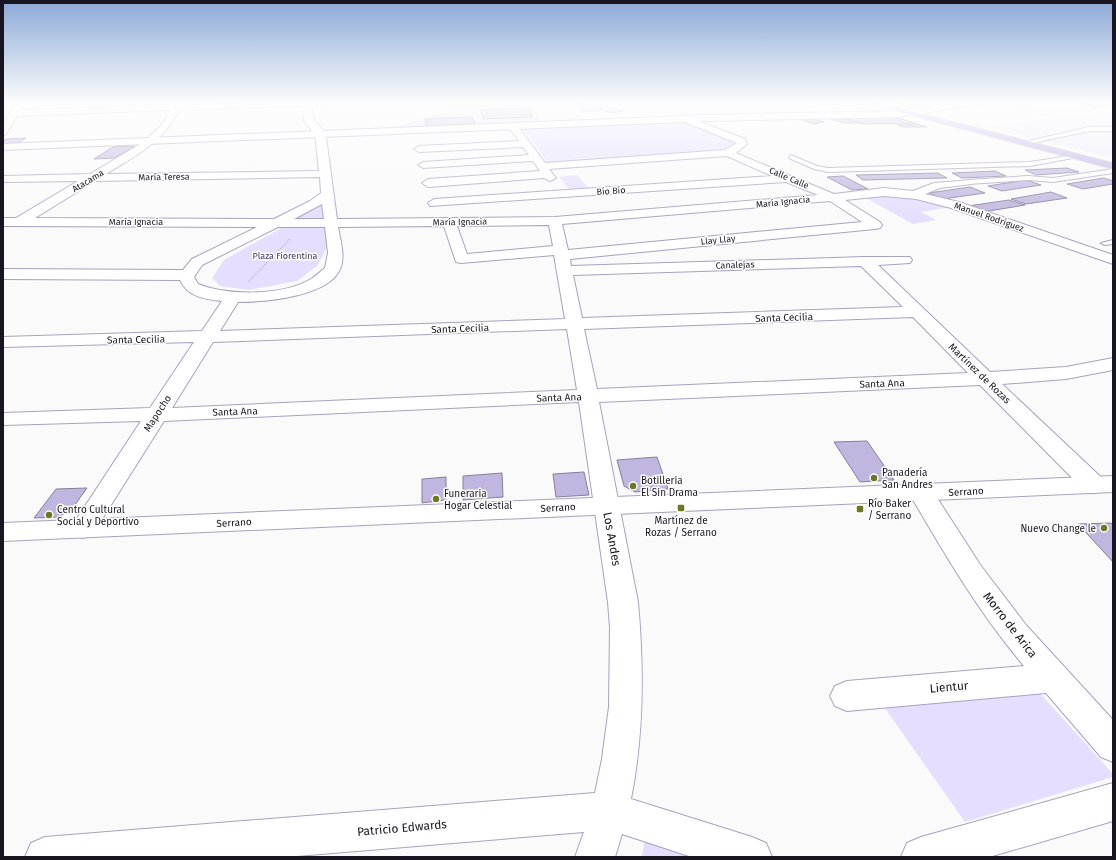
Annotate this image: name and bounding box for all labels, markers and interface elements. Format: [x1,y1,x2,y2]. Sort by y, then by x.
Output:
street label: Calle Calle [768,165,810,191]
street label: Atacama [70,168,106,194]
street label: María Teresa [138,172,190,182]
street label: Bío Bío [596,185,626,197]
street label: María Ignacia [755,194,811,210]
street label: Manuel Rodríguez [953,200,1025,234]
street label: María Ignacia [109,217,163,227]
street label: María Ignacia [433,217,487,227]
street label: Llay Llay [700,233,736,247]
park label: Plaza Fiorentina [253,251,318,261]
street label: Canalejas [715,259,755,271]
street label: Santa Cecilia [755,311,813,325]
street label: Santa Cecilia [431,322,489,336]
street label: Santa Cecilia [107,333,165,347]
street label: Martínez de Rozas [946,340,1014,407]
street label: Santa Ana [859,377,905,391]
street label: Santa Ana [536,391,582,405]
street label: Mapocho [142,393,174,434]
street label: Santa Ana [212,405,258,419]
place label: Panadería San Andres [882,466,933,491]
marker: Panadería San Andres [869,473,879,483]
place label: Botilleria El Sin Drama [641,475,698,499]
marker: Botilleria El Sin Drama [628,481,638,491]
street label: Serrano [948,485,984,499]
place label: Funeraria Hogar Celestial [444,488,512,512]
marker: Funeraria Hogar Celestial [431,494,441,504]
place label: Río Baker / Serrano [868,497,911,522]
street label: Serrano [540,501,576,515]
marker: Martínez de Rozas / Serrano [676,503,686,513]
place label: Centro Cultural Social y Deportivo [57,504,139,528]
marker: Río Baker / Serrano [855,504,865,514]
marker: Centro Cultural Social y Deportivo [44,510,54,520]
street label: Los Andes [600,511,624,568]
place label: Martínez de Rozas / Serrano [645,514,717,539]
street label: Serrano [216,516,252,530]
place label: Nuevo Change le [1020,523,1096,535]
marker: Nuevo Change le [1099,523,1109,533]
street label: Morro de Arica [980,589,1040,661]
street label: Lientur [929,678,969,696]
street label: Patricio Edwards [357,817,448,839]

